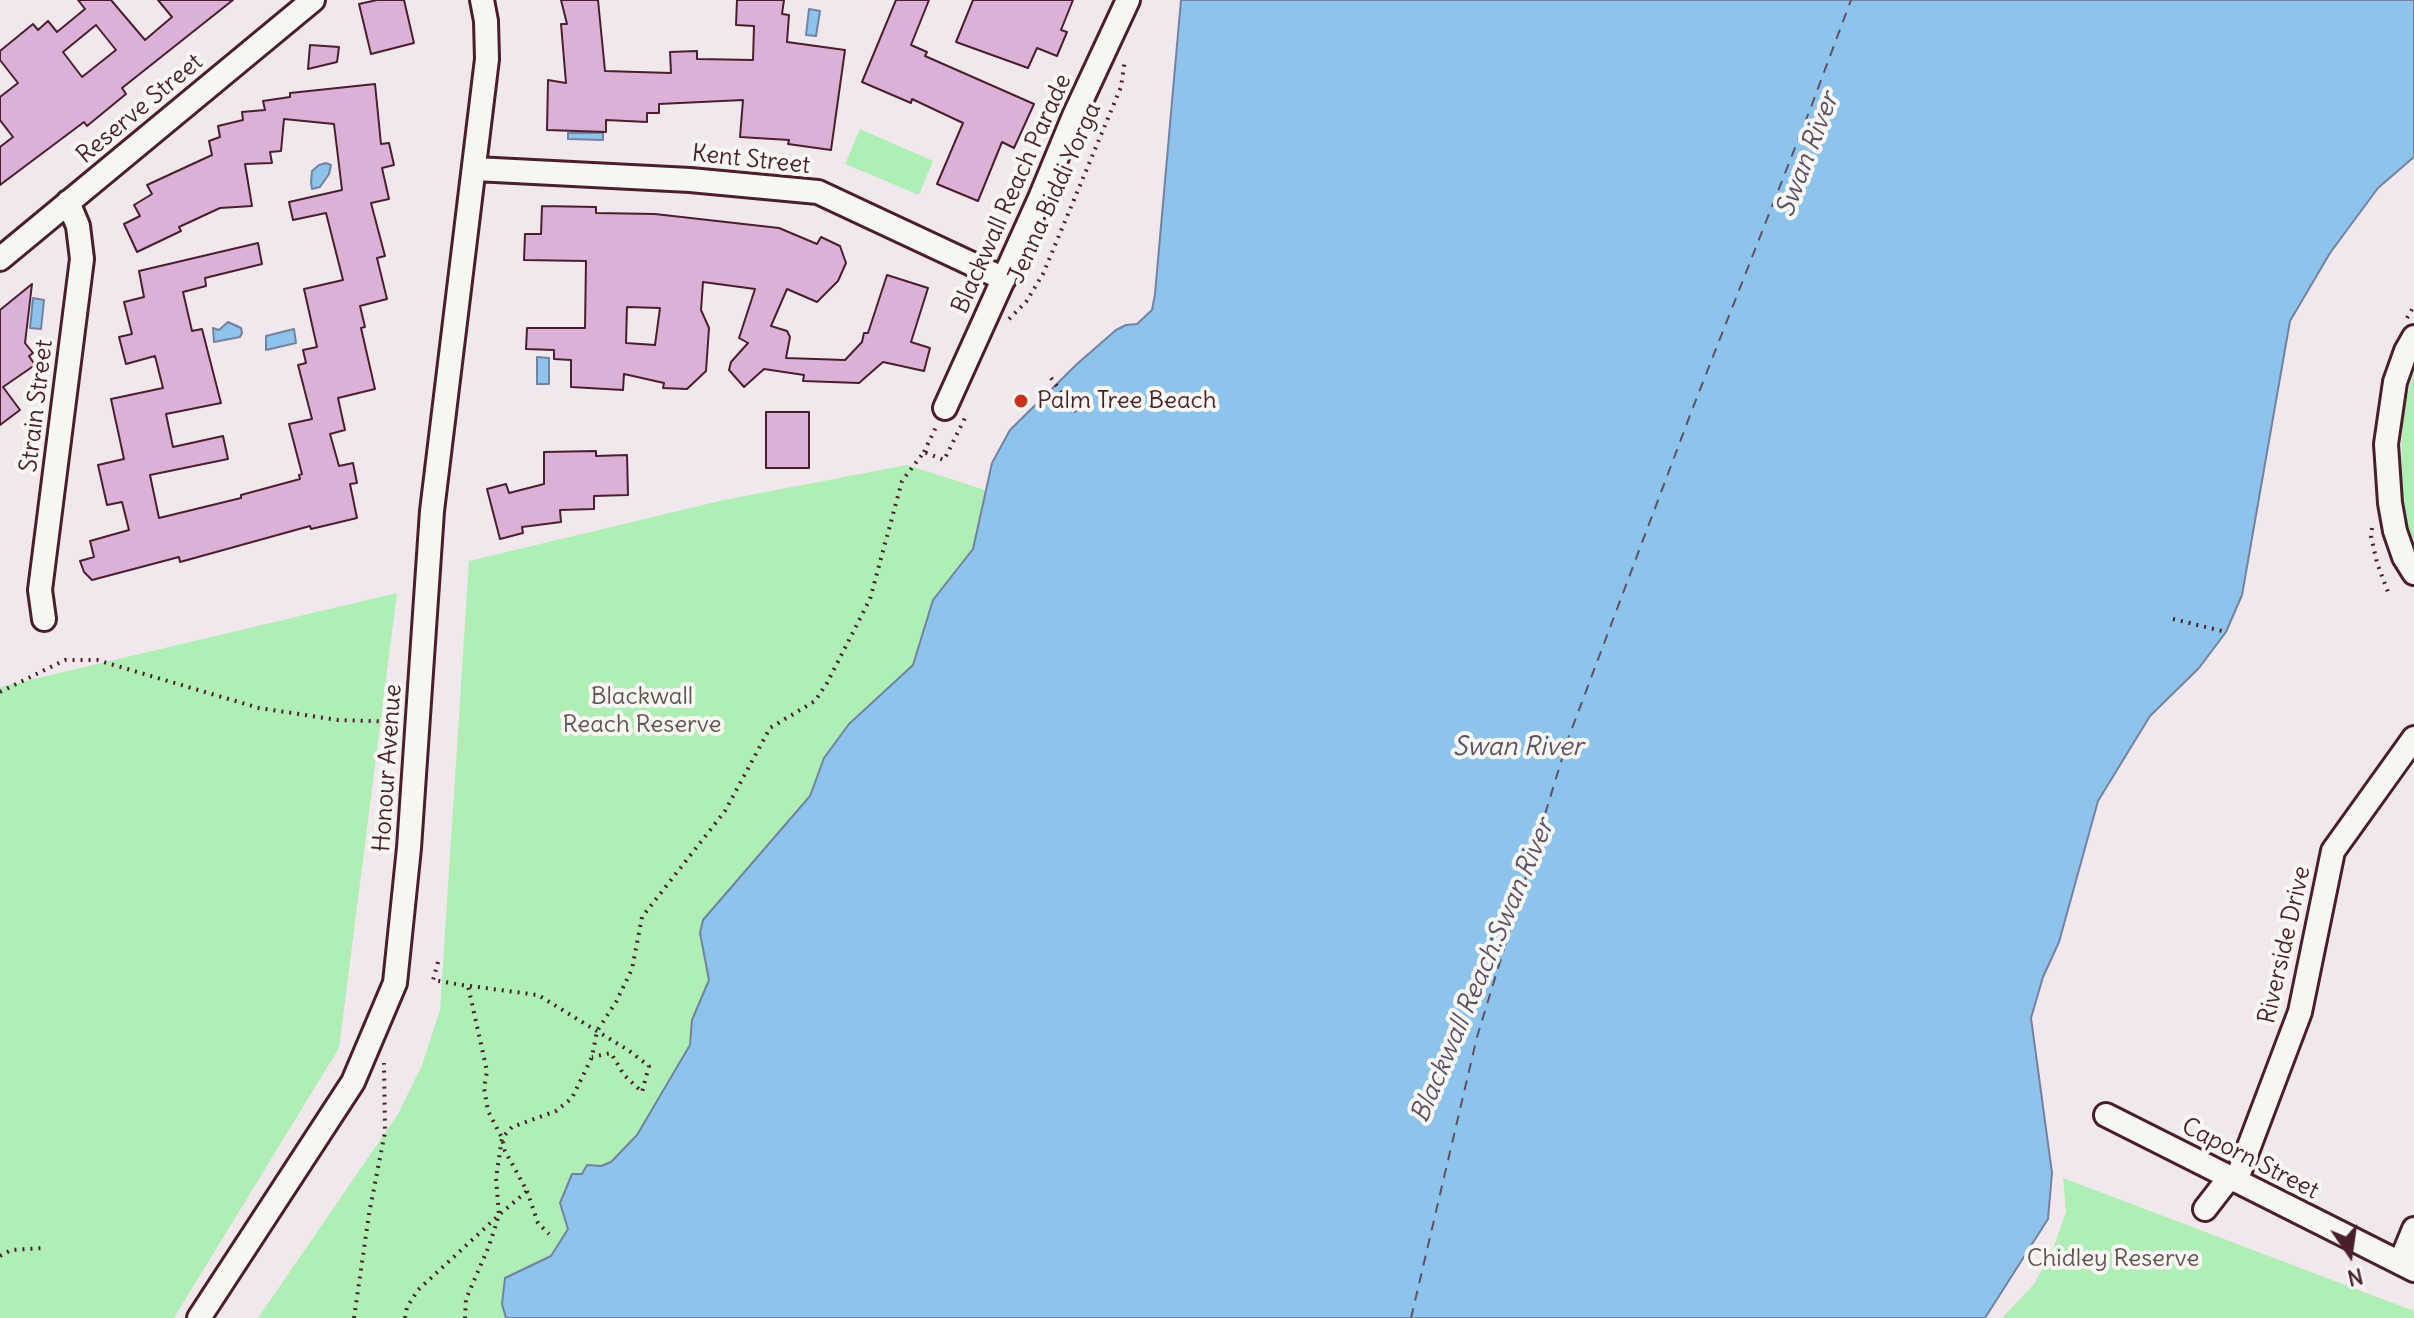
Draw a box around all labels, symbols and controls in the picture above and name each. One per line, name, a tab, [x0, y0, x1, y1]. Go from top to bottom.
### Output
street label: Reserve Street	[71, 48, 209, 170]
street label: Blackwall Reach Parade	[946, 70, 1078, 318]
water label: Swan River	[1770, 89, 1846, 221]
street label: Jenna Biddi Yorga	[1002, 98, 1108, 288]
street label: Kent Street	[690, 139, 812, 181]
street label: Strain Street	[15, 338, 59, 474]
place label: Palm Tree Beach	[1037, 387, 1217, 415]
marker: Palm Tree Beach	[1012, 392, 1030, 410]
street label: Honour Avenue	[368, 683, 408, 853]
park label: Blackwall Reach Reserve	[563, 683, 721, 739]
water label: Swan River	[1453, 732, 1583, 764]
water label: Blackwall Reach:Swan River	[1405, 815, 1561, 1127]
street label: Riverside Drive	[2253, 863, 2317, 1027]
street label: Caporn Street	[2177, 1112, 2323, 1206]
north arrow	[2310, 1214, 2390, 1294]
park label: Chidley Reserve	[2027, 1245, 2199, 1273]
text: N	[2345, 1262, 2366, 1293]

